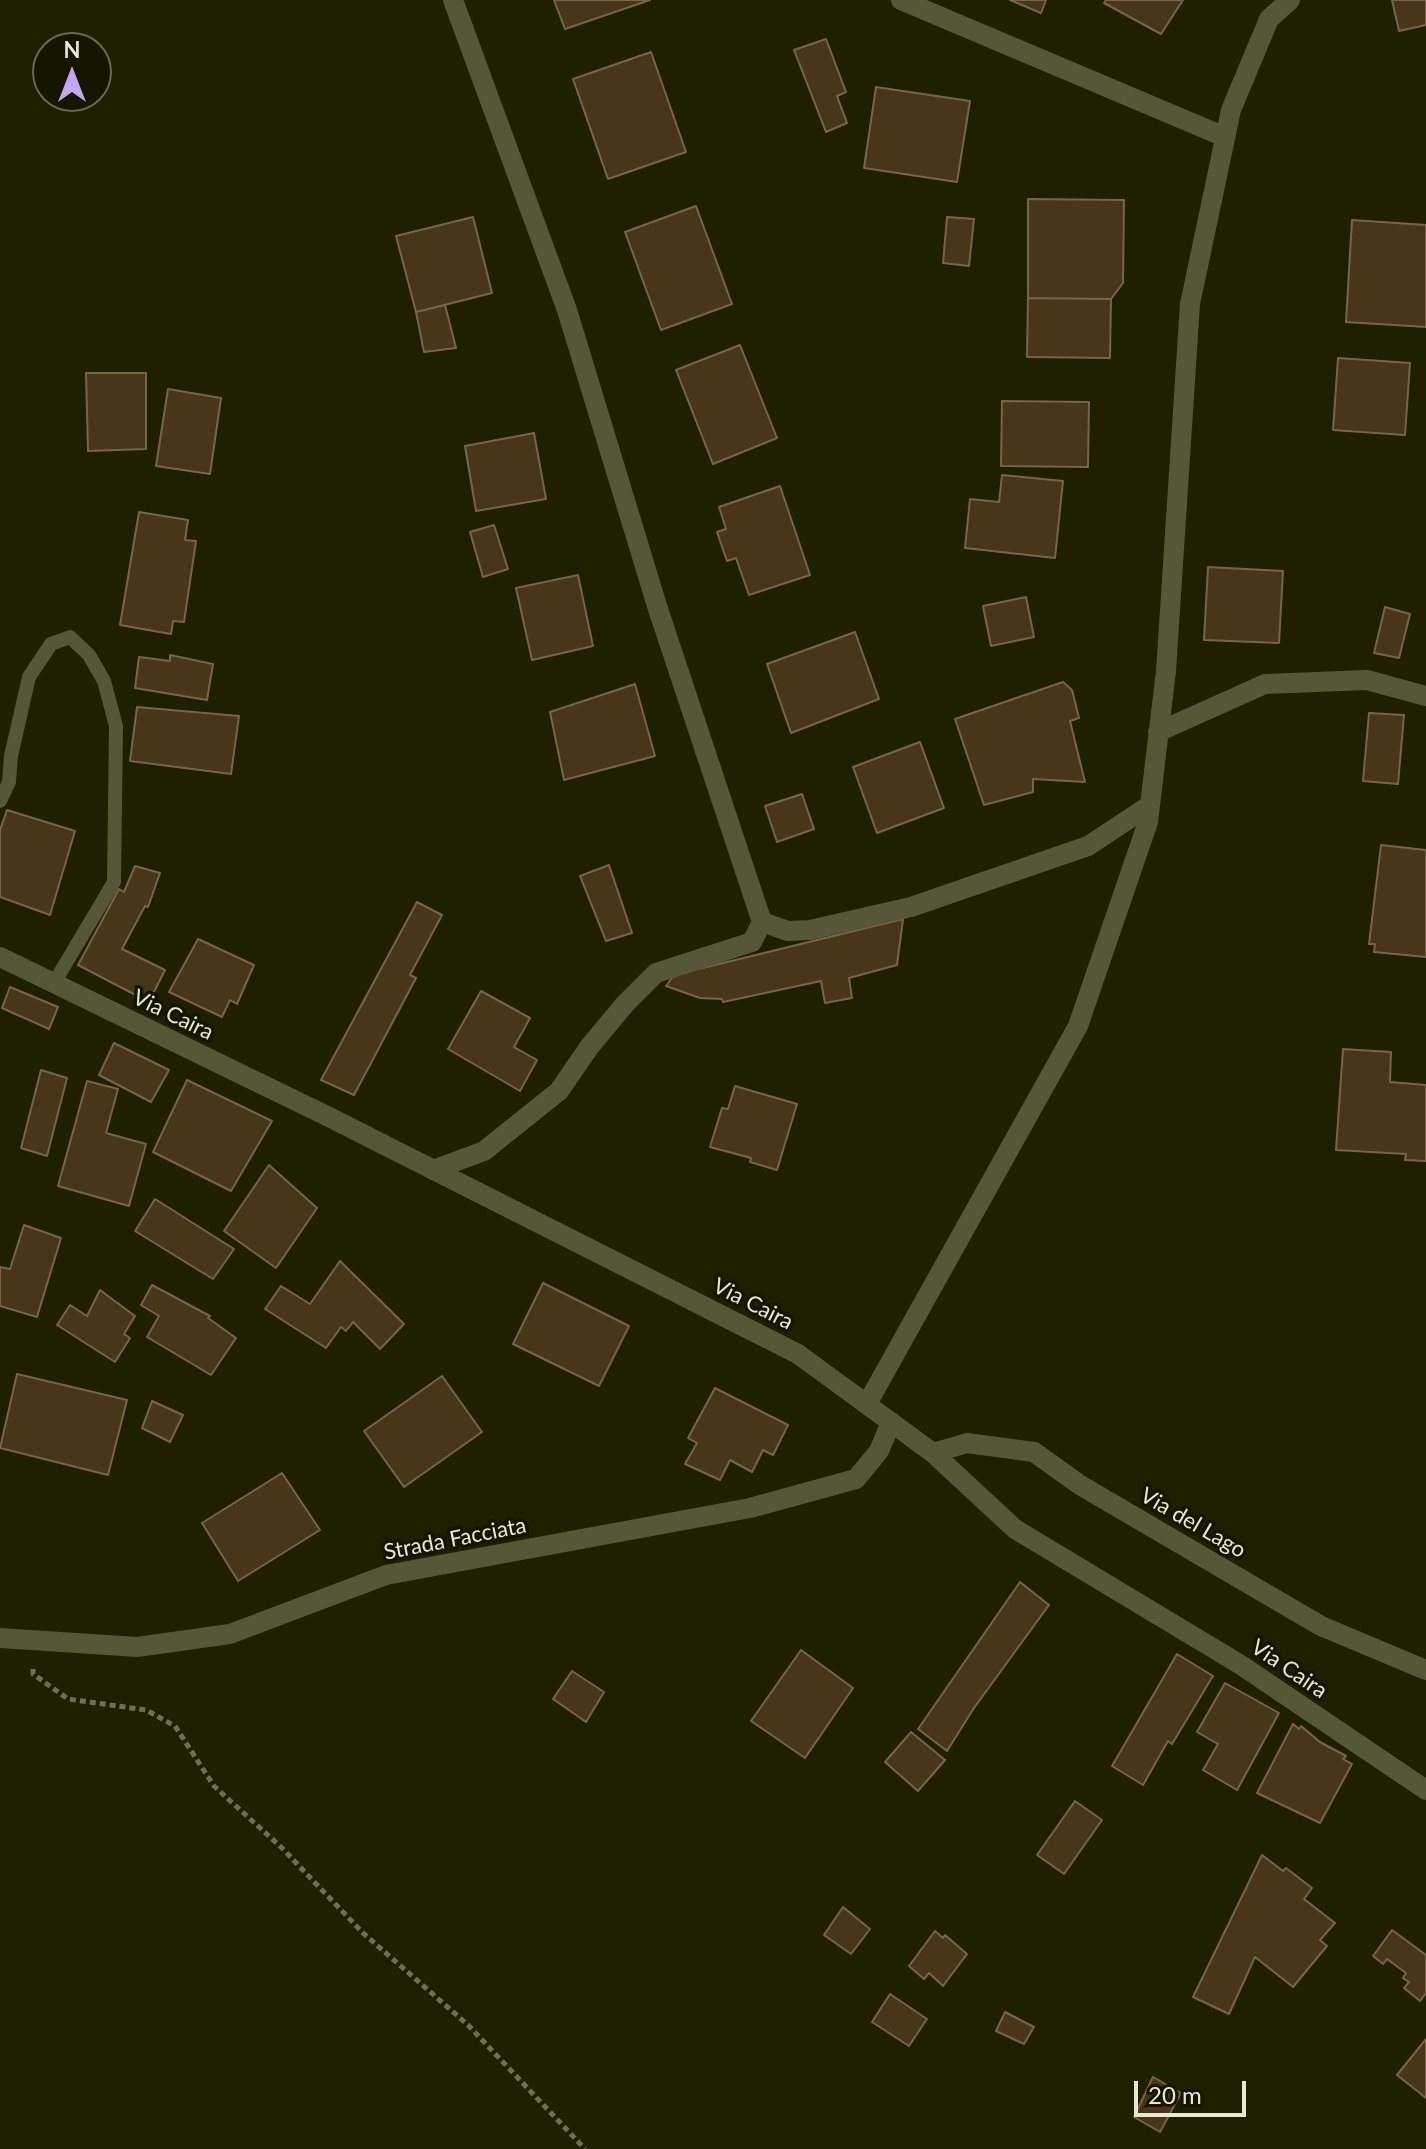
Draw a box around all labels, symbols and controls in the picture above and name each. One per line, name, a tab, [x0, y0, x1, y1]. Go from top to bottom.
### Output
north arrow	[32, 32, 112, 112]
text: N	[64, 36, 80, 63]
street label: Via Caira	[128, 984, 218, 1046]
street label: Via Caira	[709, 1273, 797, 1335]
street label: Via del Lago	[1136, 1482, 1250, 1564]
street label: Strada Facciata	[382, 1512, 528, 1566]
street label: Via Caira	[1246, 1634, 1332, 1704]
scale bar	[1138, 2065, 1250, 2115]
text: 20 m	[1148, 2080, 1202, 2109]

